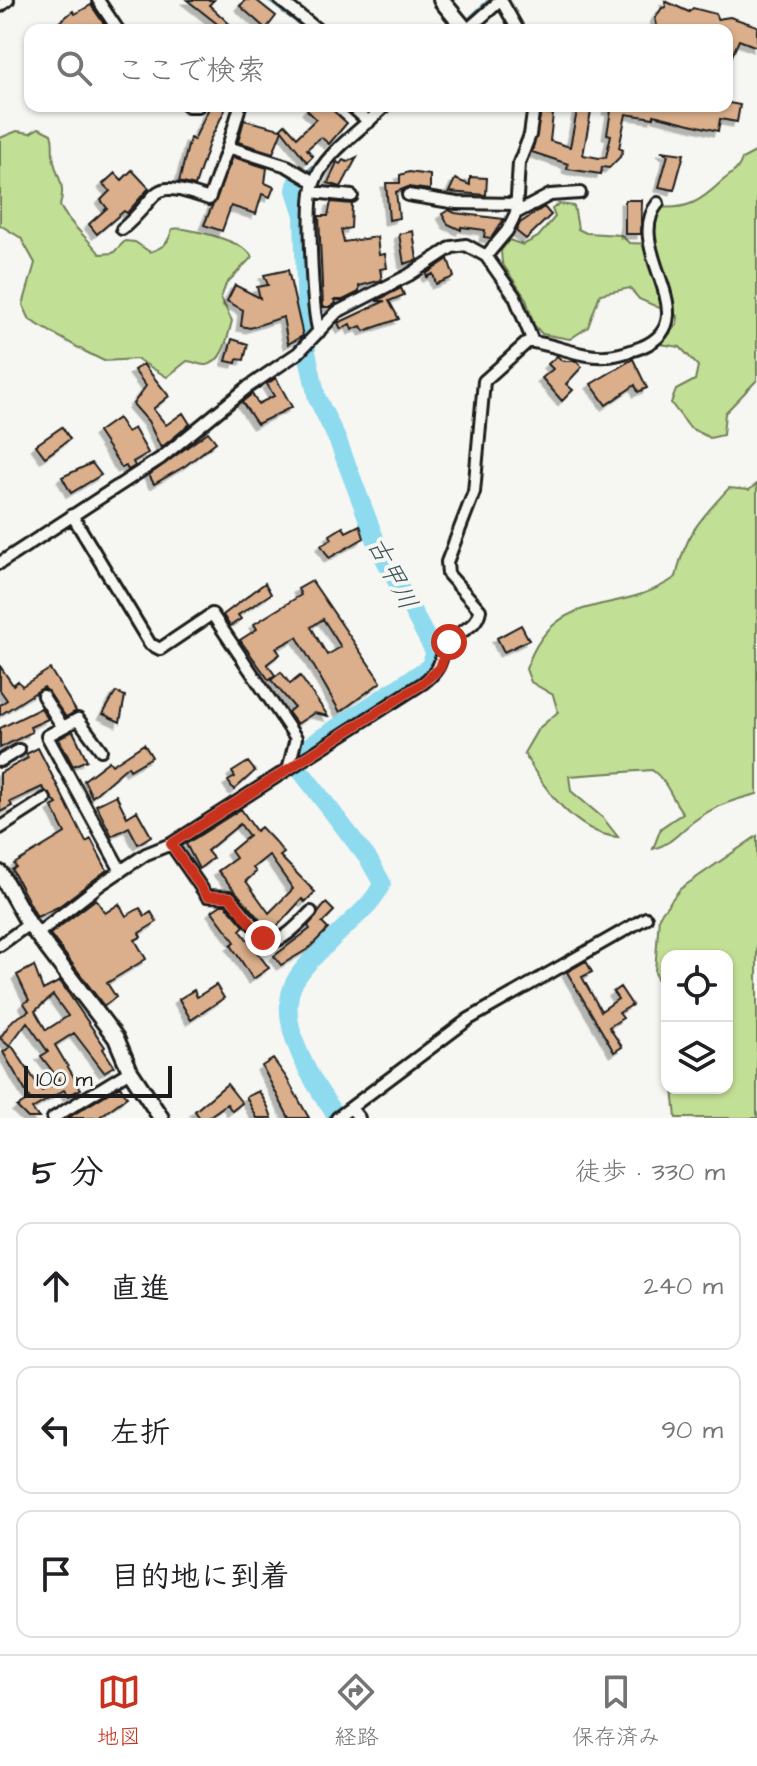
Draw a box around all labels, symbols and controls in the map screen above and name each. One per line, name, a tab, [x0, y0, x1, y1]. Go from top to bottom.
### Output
search box	[24, 24, 733, 112]
icon: search	[52, 46, 96, 90]
text: ここで検索	[116, 50, 266, 92]
water label: 古甲川	[358, 531, 426, 616]
route start	[431, 624, 467, 660]
route end	[245, 920, 281, 956]
map controls	[661, 950, 733, 1094]
button: locate	[661, 950, 733, 1022]
button: layers	[661, 1022, 733, 1094]
scale bar	[24, 1062, 172, 1098]
text: 100 m	[36, 1064, 93, 1095]
text: 5 分	[32, 1149, 104, 1197]
text: 徒歩 · 330 m	[575, 1154, 725, 1190]
icon: ahead	[34, 1264, 78, 1308]
text: 直進	[110, 1268, 170, 1310]
text: 240 m	[643, 1268, 723, 1304]
icon: left	[34, 1408, 78, 1452]
text: 左折	[110, 1412, 170, 1454]
text: 90 m	[661, 1412, 723, 1448]
icon: arrive	[34, 1552, 78, 1596]
text: 目的地に到着	[110, 1556, 290, 1598]
tab: 地図	[97, 1670, 141, 1753]
tab: 経路	[334, 1670, 378, 1753]
tab: 保存済み	[572, 1670, 660, 1753]

